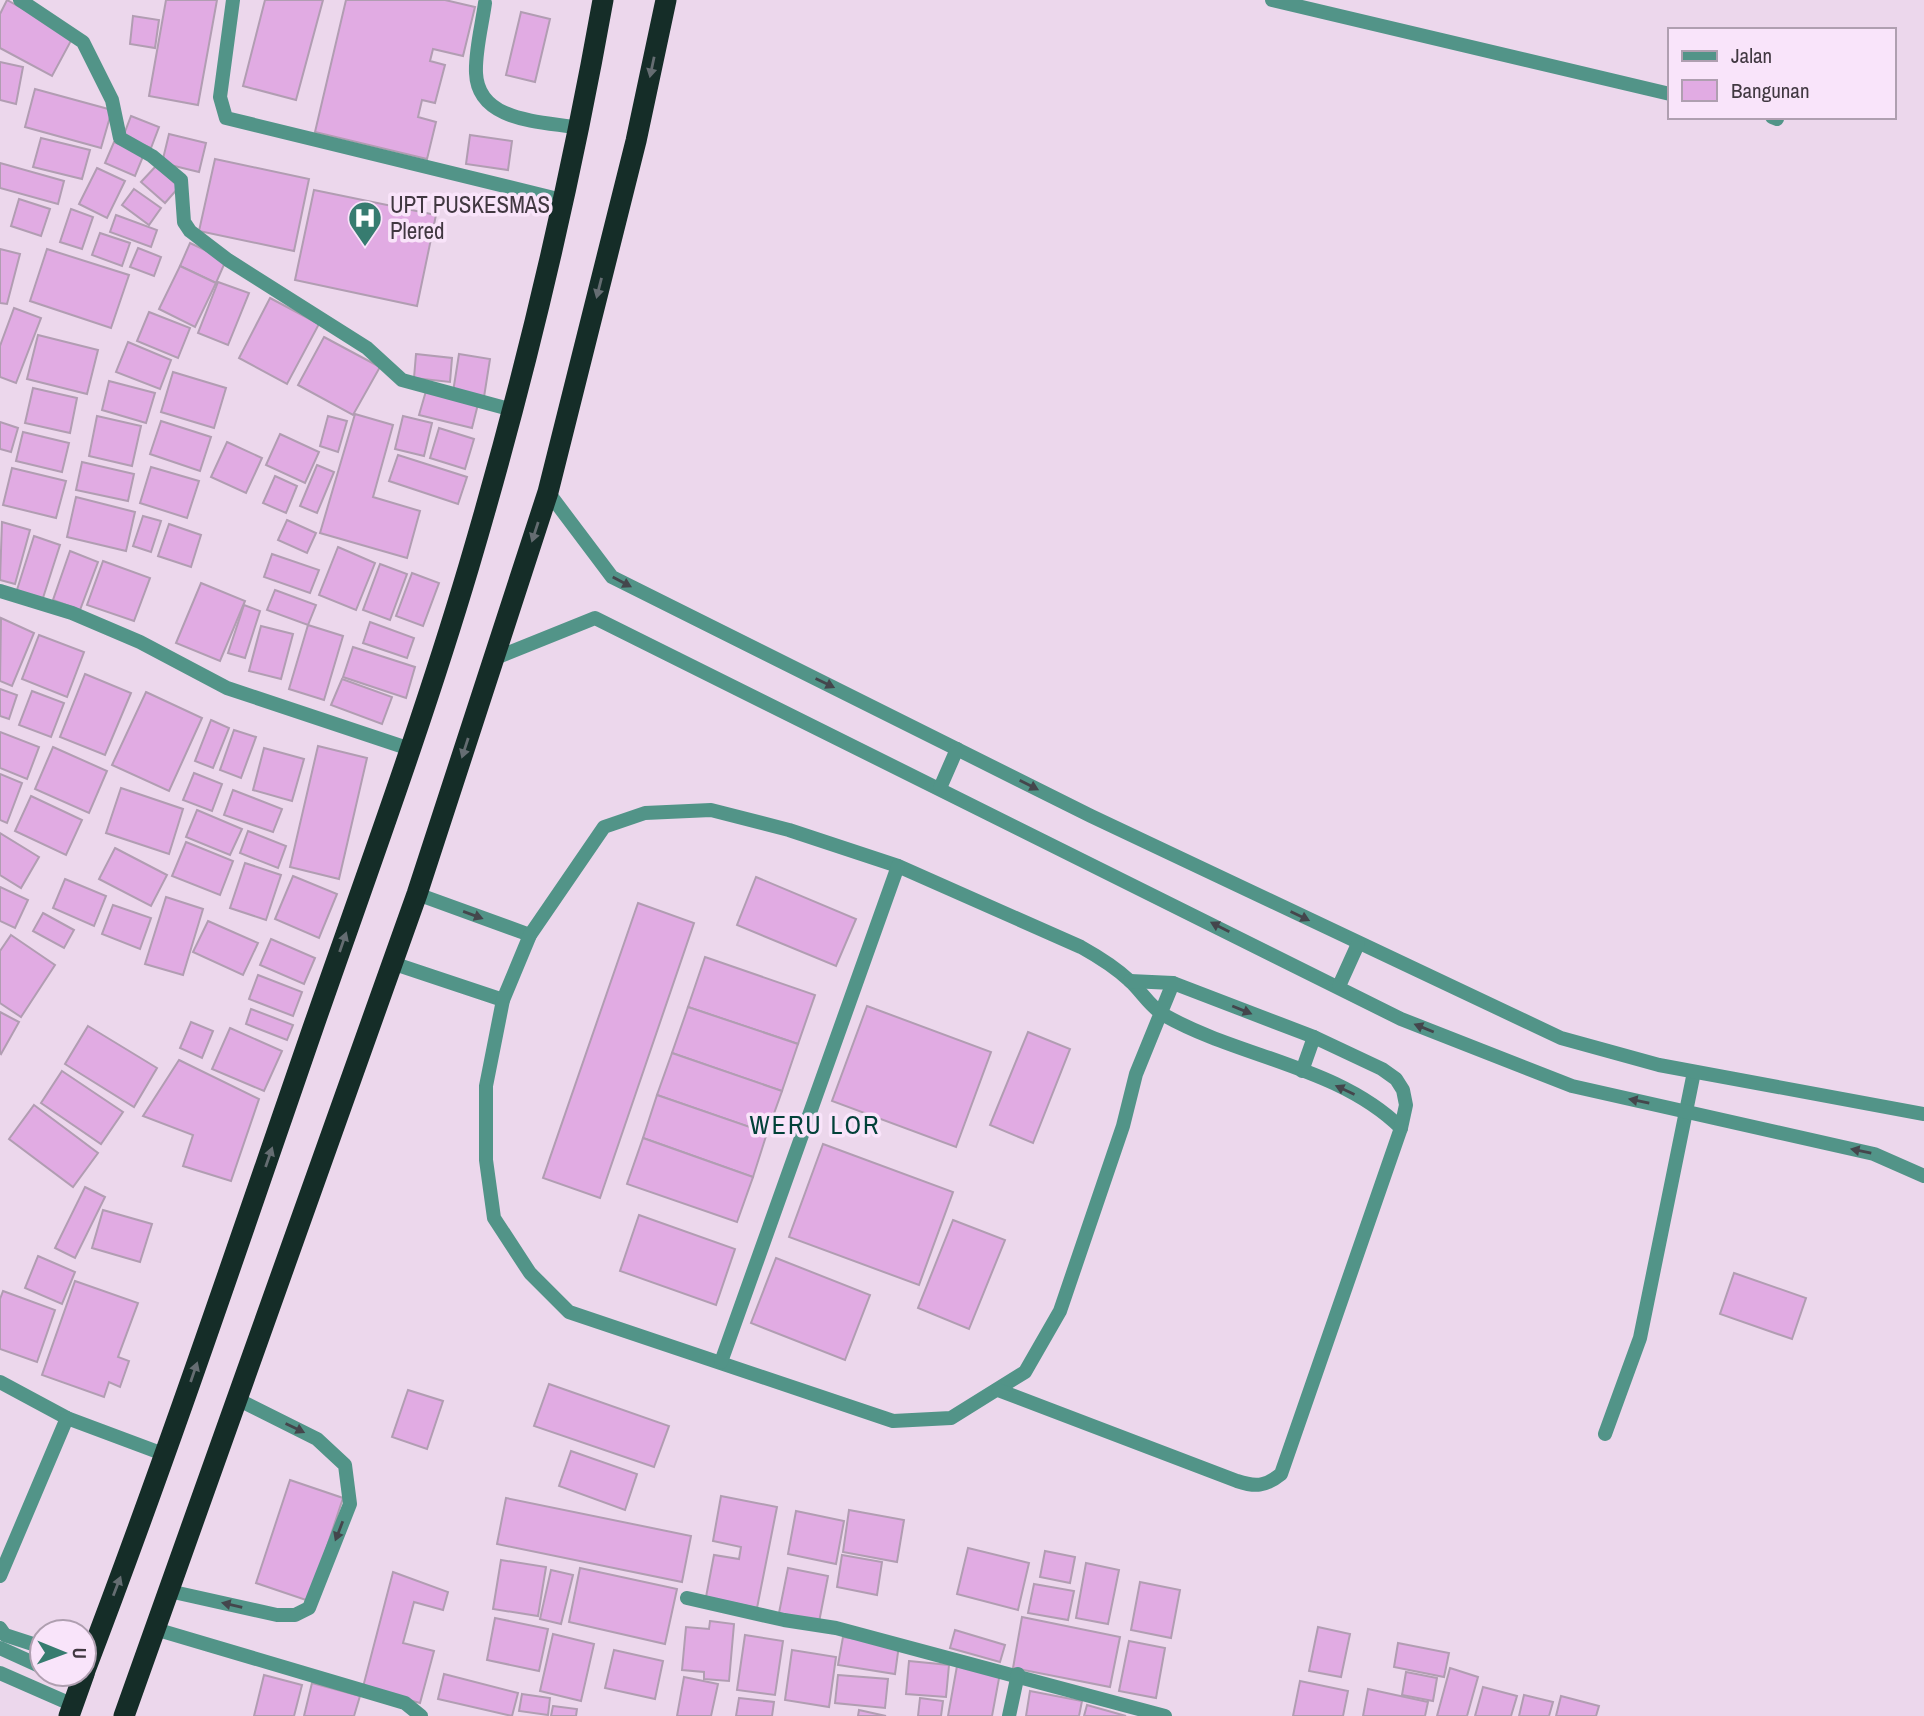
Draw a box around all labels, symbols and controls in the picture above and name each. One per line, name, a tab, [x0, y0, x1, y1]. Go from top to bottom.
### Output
legend	[1668, 28, 1896, 119]
text: Jalan	[1731, 41, 1772, 70]
one-way arrow	[647, 56, 658, 78]
text: Bangunan	[1731, 76, 1810, 105]
place label: UPT PUSKESMAS Plered	[390, 189, 550, 246]
hospital icon: UPT PUSKESMAS Plered	[346, 199, 384, 248]
one-way arrow	[593, 277, 604, 299]
one-way arrow	[529, 521, 540, 542]
one-way arrow	[612, 576, 631, 588]
one-way arrow	[815, 678, 835, 689]
one-way arrow	[459, 738, 469, 759]
one-way arrow	[1019, 779, 1039, 791]
one-way arrow	[463, 910, 484, 921]
one-way arrow	[1290, 911, 1310, 922]
one-way arrow	[1210, 922, 1230, 933]
one-way arrow	[338, 931, 349, 952]
one-way arrow	[1232, 1005, 1253, 1016]
one-way arrow	[1413, 1022, 1434, 1033]
one-way arrow	[1335, 1084, 1355, 1096]
one-way arrow	[1628, 1096, 1650, 1107]
district label: WERU LOR	[750, 1107, 880, 1142]
one-way arrow	[1850, 1145, 1872, 1156]
one-way arrow	[264, 1147, 275, 1168]
one-way arrow	[189, 1362, 200, 1383]
one-way arrow	[285, 1422, 305, 1433]
one-way arrow	[334, 1520, 345, 1541]
one-way arrow	[111, 1575, 122, 1596]
one-way arrow	[221, 1599, 243, 1610]
north arrow	[28, 1618, 98, 1688]
text: U	[67, 1647, 93, 1659]

